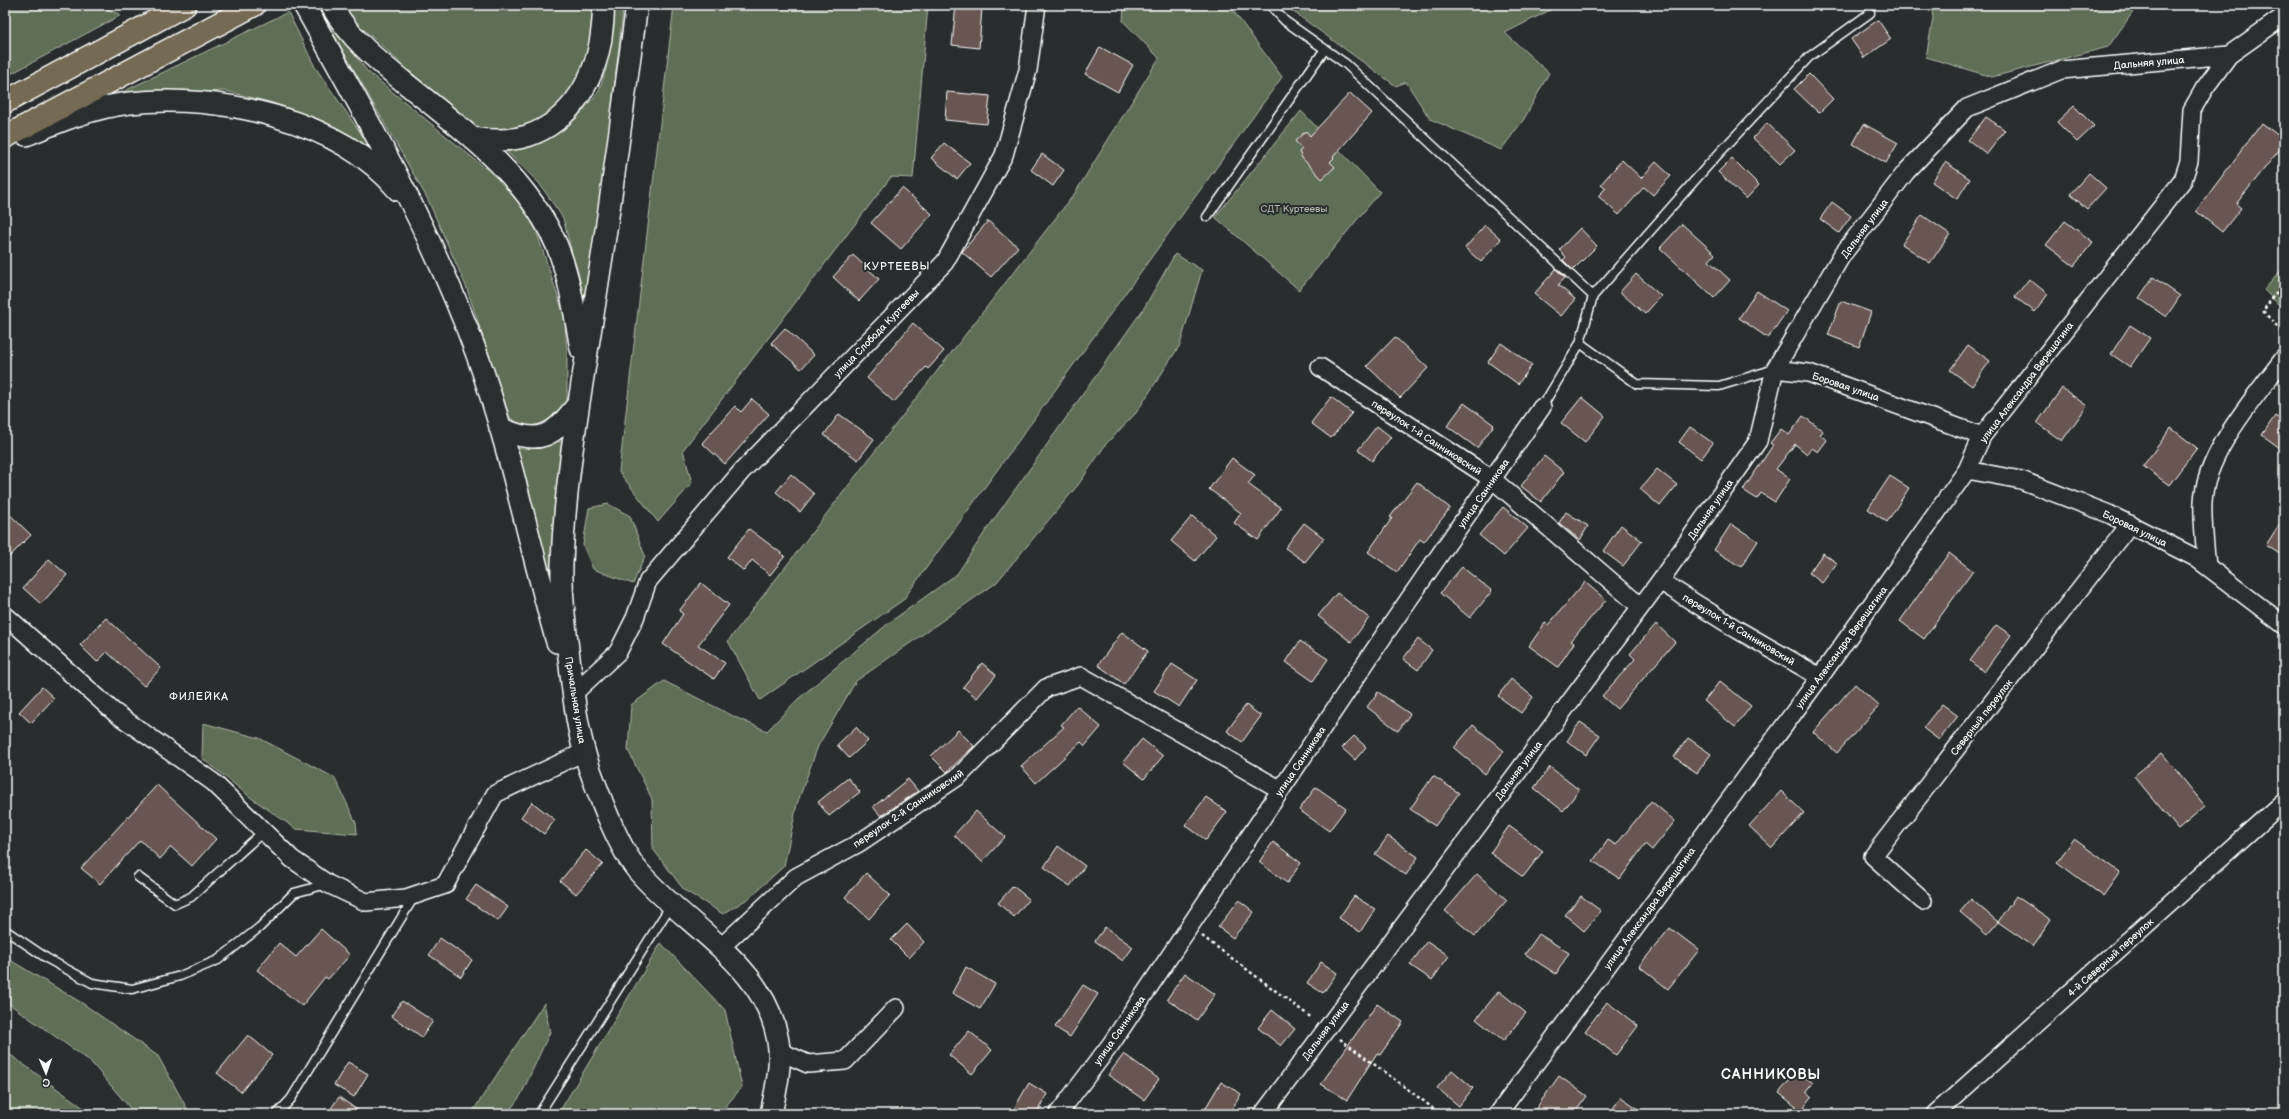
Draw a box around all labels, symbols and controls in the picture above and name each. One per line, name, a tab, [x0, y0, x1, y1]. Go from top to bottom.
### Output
street label: Дальняя улица	[2113, 54, 2185, 72]
street label: Дальняя улица	[1839, 197, 1891, 260]
park label: СДТ Куртеевы	[1260, 203, 1328, 215]
district label: КУРТЕЕВЫ	[864, 260, 930, 273]
street label: улица Слобода Куртеевы	[831, 287, 922, 380]
street label: улица Александра Верещагина	[1977, 320, 2076, 445]
street label: Боровая улица	[1811, 370, 1881, 404]
street label: переулок 1-й Санниковский	[1369, 398, 1484, 478]
street label: улица Санникова	[1456, 457, 1512, 530]
street label: Дальняя улица	[1686, 477, 1736, 542]
street label: Боровая улица	[2100, 508, 2169, 550]
street label: улица Александра Верещагина	[1793, 584, 1890, 711]
street label: переулок 1-й Санниковский	[1680, 592, 1797, 668]
street label: Причальная улица	[562, 656, 588, 745]
street label: Северный переулок	[1948, 677, 2016, 758]
district label: ФИЛЕЙКА	[169, 690, 229, 703]
street label: улица Санникова	[1273, 724, 1329, 799]
street label: Дальняя улица	[1493, 739, 1545, 802]
street label: переулок 2-й Санниковский	[851, 767, 966, 850]
street label: улица Александра Верещагина	[1601, 845, 1698, 972]
street label: 4-й Северный переулок	[2065, 915, 2157, 1000]
street label: улица Санникова	[1092, 994, 1148, 1067]
street label: Дальняя улица	[1300, 999, 1352, 1062]
north arrow	[26, 1053, 66, 1093]
district label: САННИКОВЫ	[1721, 1066, 1821, 1083]
text: С	[42, 1076, 50, 1089]

